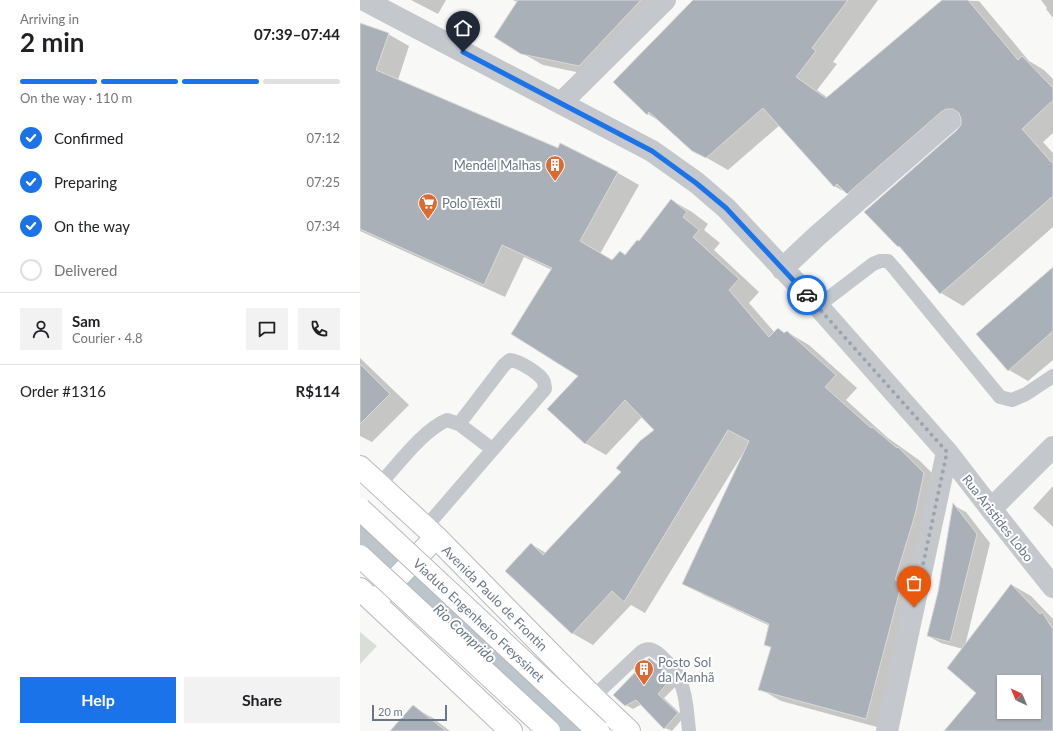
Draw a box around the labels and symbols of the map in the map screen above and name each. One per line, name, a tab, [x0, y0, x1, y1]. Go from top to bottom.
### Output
pin	[446, 11, 480, 52]
building icon: Mendel Malhas	[544, 154, 566, 182]
place label: Mendel Malhas	[454, 157, 541, 173]
supermarket icon: Polo Têxtil	[417, 192, 439, 220]
place label: Polo Têxtil	[442, 195, 501, 211]
courier	[787, 275, 827, 315]
street label: Rua Aristides Lobo	[959, 471, 1037, 565]
street label: Avenida Paulo de Frontin	[439, 542, 551, 654]
street label: Viaduto Engenheiro Freyssinet	[410, 555, 548, 685]
pin	[897, 566, 931, 607]
water label: Rio Comprido	[430, 600, 500, 666]
place label: Posto Sol da Manhã	[658, 654, 714, 685]
building icon: Posto Sol da Manhã	[633, 658, 655, 686]
north arrow	[997, 675, 1041, 719]
scale bar	[372, 703, 447, 722]

